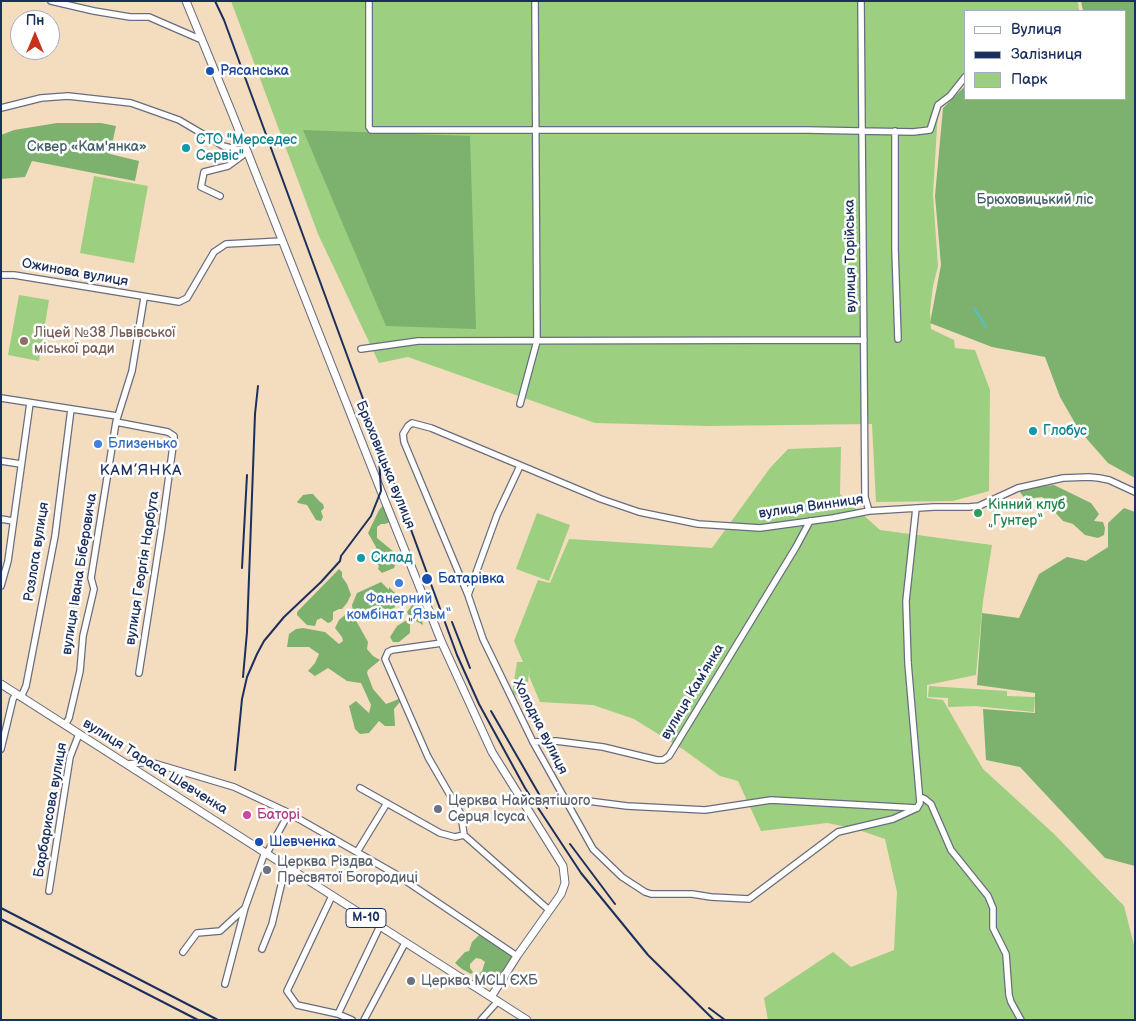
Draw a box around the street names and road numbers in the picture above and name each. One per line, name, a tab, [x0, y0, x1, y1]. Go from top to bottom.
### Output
street label: вулиця Торійська	[842, 199, 860, 313]
street label: Ожинова вулиця	[20, 255, 130, 291]
street label: Брюховицька вулиця	[352, 399, 418, 531]
street label: вулиця Георгія Нарбута	[123, 490, 163, 646]
street label: вулиця Винниця	[757, 491, 865, 523]
street label: вулиця Івана Біберовича	[59, 492, 101, 656]
street label: Розлога вулиця	[21, 501, 53, 603]
street label: вулиця Камʼянка	[658, 641, 728, 743]
street label: Холодна вулиця	[509, 677, 571, 777]
street label: вулиця Тараса Шевченка	[79, 715, 231, 819]
street label: Барбарисова вулиця	[31, 741, 71, 879]
road number: М-10	[346, 908, 386, 928]

